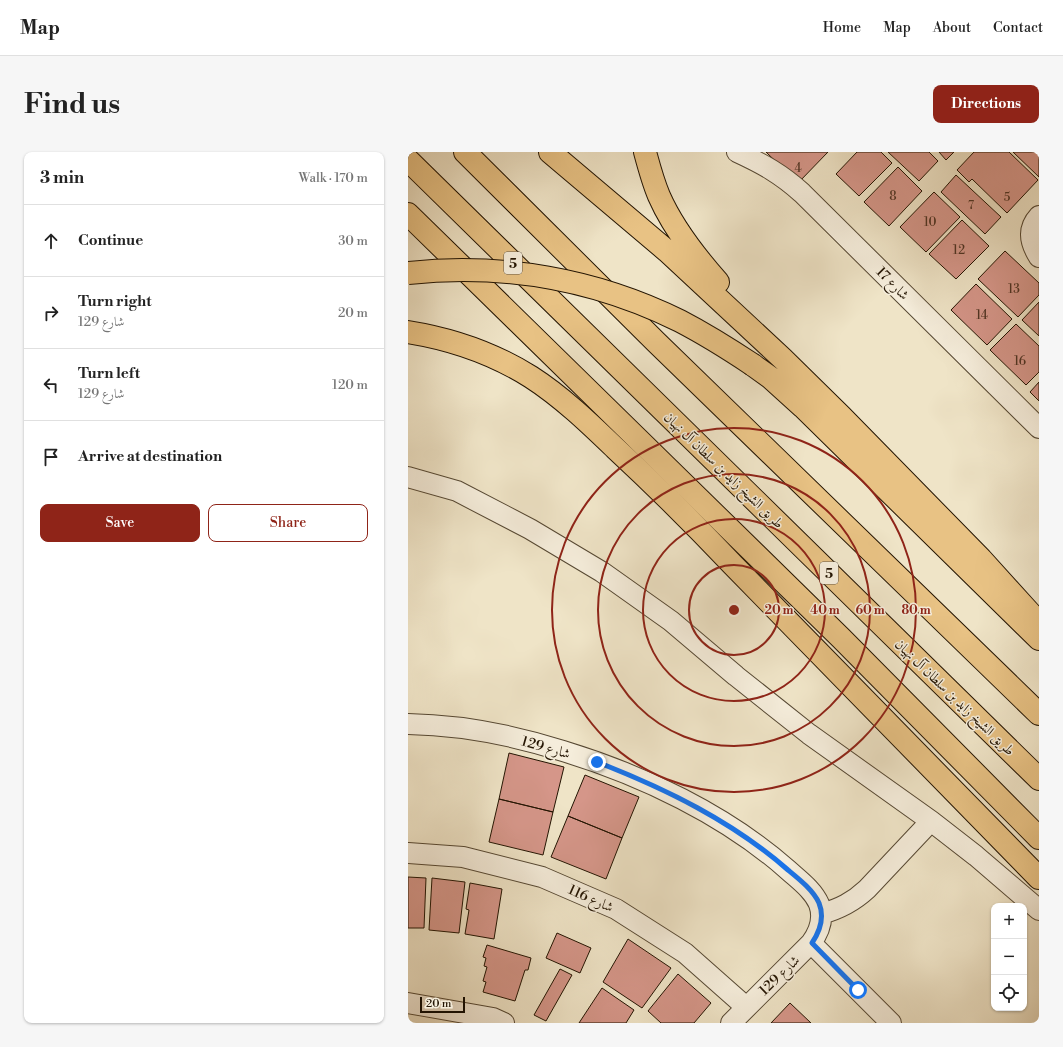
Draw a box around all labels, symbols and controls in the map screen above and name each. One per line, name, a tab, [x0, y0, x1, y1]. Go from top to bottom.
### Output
text: Map	[20, 16, 60, 40]
text: Home	[823, 19, 861, 37]
text: Map	[883, 19, 911, 37]
text: About	[933, 19, 971, 37]
text: Contact	[993, 19, 1043, 37]
button: Directions	[933, 85, 1039, 123]
text: Find us	[24, 87, 120, 122]
house number: 4	[794, 161, 802, 176]
text: 3 min	[40, 167, 84, 189]
text: Walk · 170 m	[298, 170, 368, 186]
house number: 8	[889, 189, 897, 204]
house number: 5	[1004, 190, 1011, 205]
house number: 7	[968, 198, 974, 213]
house number: 10	[924, 215, 936, 230]
icon: ahead	[40, 230, 62, 252]
text: Continue	[78, 231, 143, 250]
text: 30 m	[338, 233, 368, 249]
house number: 12	[953, 243, 965, 258]
road number: 5	[504, 252, 522, 274]
street label: شارع 17	[871, 263, 913, 306]
house number: 13	[1008, 282, 1020, 297]
text: Turn right	[78, 292, 152, 311]
icon: right	[40, 302, 62, 324]
text: 20 m	[338, 305, 368, 321]
house number: 14	[976, 308, 988, 323]
text: شارع 129	[78, 314, 124, 330]
house number: 16	[1014, 354, 1026, 369]
text: Turn left	[78, 364, 140, 383]
icon: left	[40, 374, 62, 396]
text: 120 m	[332, 377, 368, 393]
text: شارع 129	[78, 386, 124, 402]
street label: طريق الشيخ زايد بن سلطان آل نهيان	[657, 409, 787, 535]
icon: arrive	[40, 446, 62, 468]
text: Arrive at destination	[78, 447, 222, 466]
button: Save	[40, 504, 200, 542]
button: Share	[208, 504, 368, 542]
road number: 5	[820, 562, 838, 584]
centre of rings	[727, 603, 741, 617]
text: 20 m	[764, 603, 794, 618]
text: 40 m	[810, 603, 840, 618]
text: 60 m	[855, 603, 885, 618]
text: 80 m	[901, 603, 931, 618]
street label: طريق الشيخ زايد بن سلطان آل نهيان	[888, 636, 1018, 762]
street label: شارع 129	[519, 732, 572, 765]
route end	[588, 753, 606, 771]
street label: شارع 116	[564, 881, 616, 919]
map controls	[991, 903, 1027, 1011]
button: +	[991, 903, 1027, 939]
button: −	[991, 939, 1027, 975]
street label: شارع 129	[755, 952, 805, 1001]
button: locate	[991, 975, 1027, 1011]
route start	[849, 981, 867, 999]
scale bar	[420, 995, 465, 1014]
text: 20 m	[426, 997, 451, 1011]

